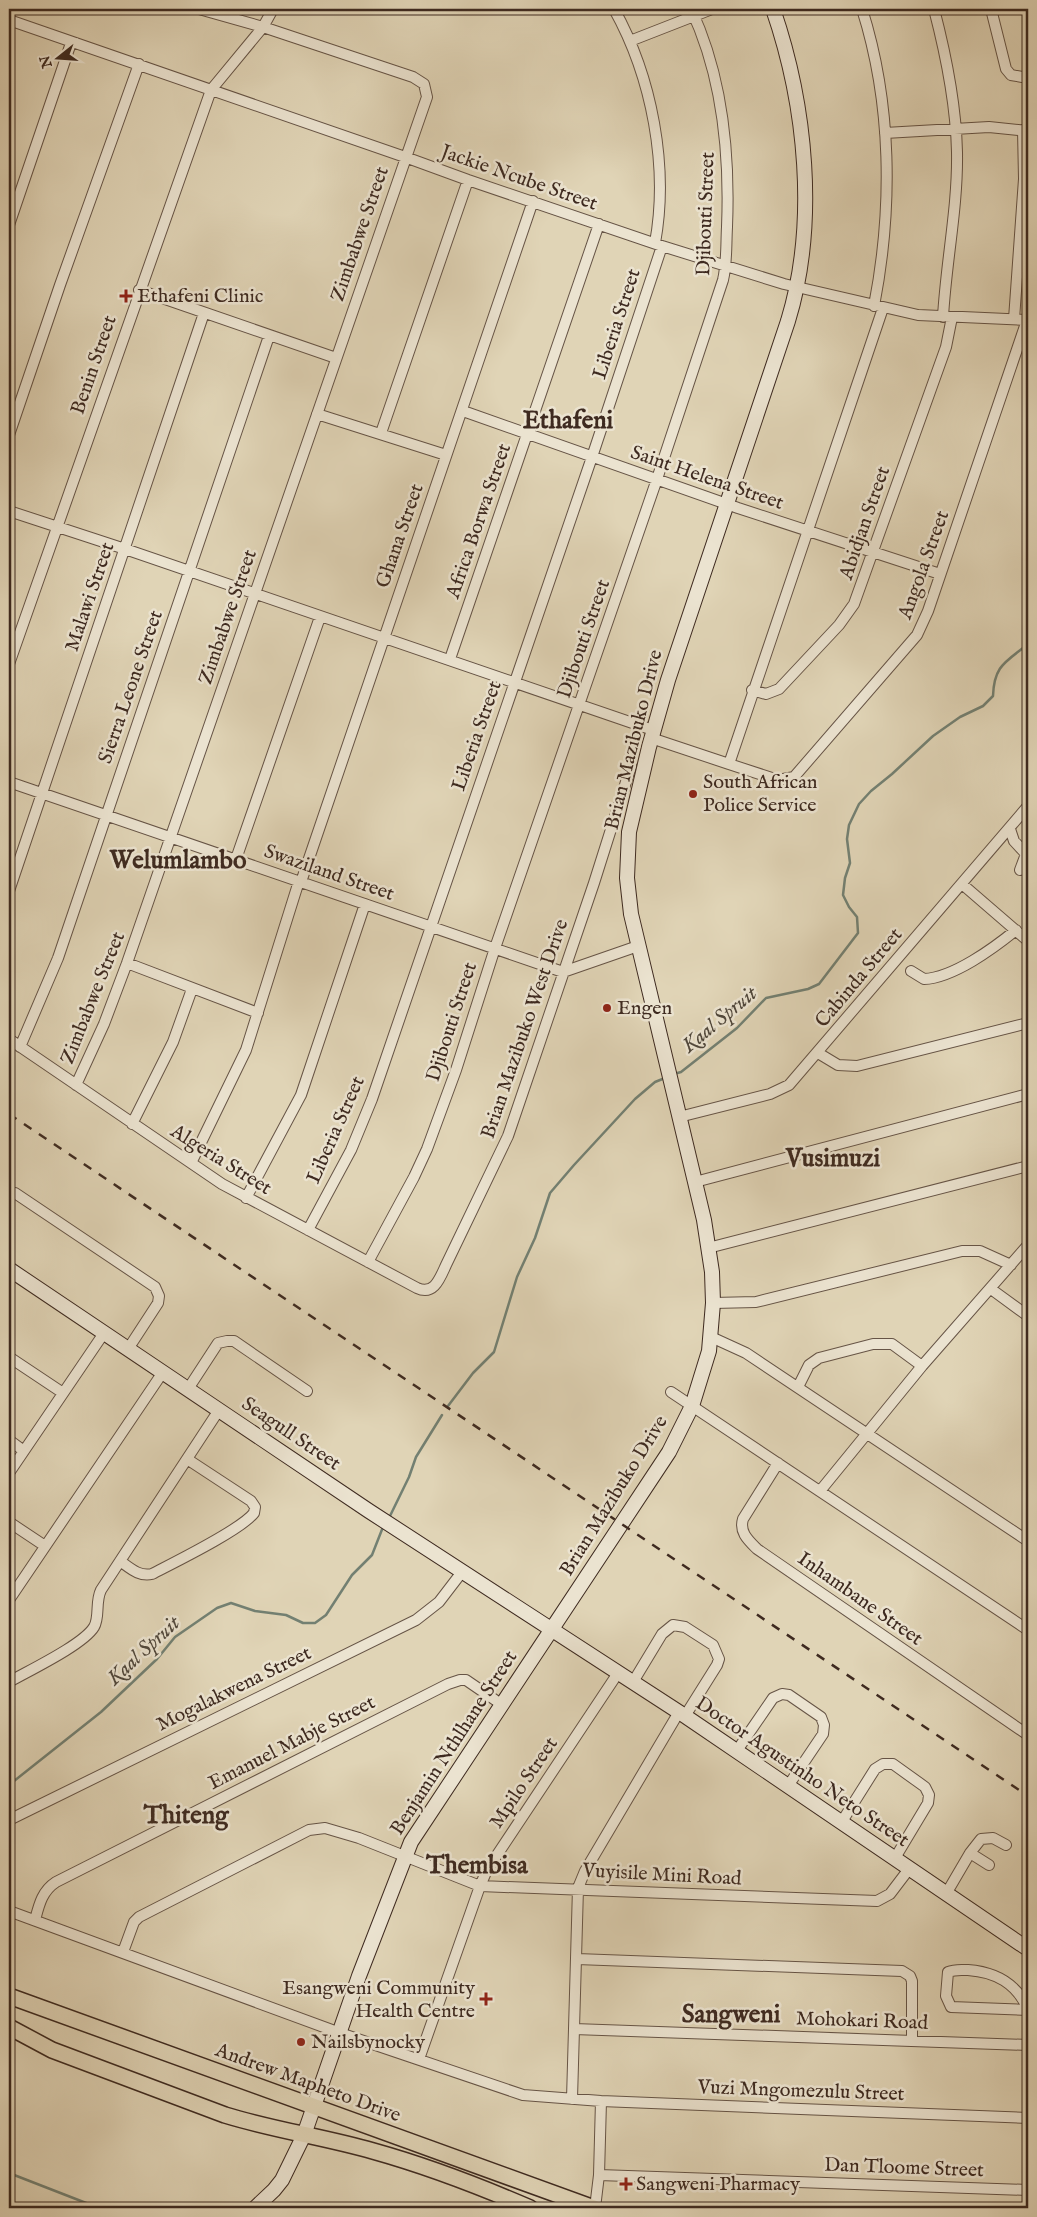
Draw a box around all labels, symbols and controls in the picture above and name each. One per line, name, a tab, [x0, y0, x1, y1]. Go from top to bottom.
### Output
north arrow	[32, 32, 82, 82]
text: N	[36, 53, 57, 71]
street label: Jackie Ncube Street	[435, 139, 601, 217]
street label: Djibouti Street	[691, 151, 721, 276]
street label: Zimbabwe Street	[325, 163, 395, 305]
street label: Liberia Street	[587, 265, 647, 382]
place label: Ethafeni Clinic	[137, 284, 263, 309]
marker: Ethafeni Clinic	[119, 289, 133, 303]
street label: Benin Street	[65, 312, 123, 418]
district label: Ethafeni	[523, 405, 614, 437]
street label: Africa Borwa Street	[440, 440, 517, 603]
street label: Saint Helena Street	[627, 440, 787, 516]
street label: Abidjan Street	[834, 463, 896, 584]
street label: Ghana Street	[371, 480, 430, 591]
street label: Angola Street	[892, 507, 955, 624]
street label: Malawi Street	[60, 539, 120, 655]
street label: Zimbabwe Street	[193, 546, 263, 688]
street label: Djibouti Street	[552, 576, 616, 702]
street label: Sierra Leone Street	[93, 607, 169, 767]
street label: Brian Mazibuko Drive	[600, 647, 668, 833]
street label: Liberia Street	[446, 678, 508, 794]
place label: South African Police Service	[703, 770, 818, 818]
marker: South African Police Service	[687, 788, 699, 800]
street label: Swaziland Street	[261, 839, 397, 907]
district label: Welumlambo	[109, 845, 247, 877]
street label: Brian Mazibuko West Drive	[476, 916, 574, 1142]
street label: Cabinda Street	[810, 923, 908, 1033]
street label: Zimbabwe Street	[55, 928, 131, 1068]
street label: Djibouti Street	[421, 959, 483, 1085]
water label: Kaal Spruit	[676, 980, 764, 1060]
place label: Engen	[617, 996, 673, 1021]
marker: Engen	[601, 1002, 613, 1014]
street label: Liberia Street	[301, 1072, 371, 1188]
street label: Algeria Street	[165, 1119, 276, 1201]
district label: Vusimuzi	[785, 1143, 881, 1175]
street label: Seagull Street	[237, 1392, 345, 1476]
street label: Brian Mazibuko Drive	[554, 1411, 674, 1581]
street label: Inhambane Street	[793, 1547, 928, 1652]
water label: Kaal Spruit	[101, 1609, 187, 1692]
street label: Mogalakwena Street	[153, 1641, 316, 1737]
street label: Benjamin Nthlhane Street	[385, 1646, 523, 1840]
street label: Emanuel Mabje Street	[204, 1690, 380, 1796]
street label: Doctor Agustinho Neto Street	[690, 1691, 914, 1853]
street label: Mpilo Street	[484, 1732, 564, 1834]
district label: Thiteng	[142, 1800, 230, 1832]
district label: Thembisa	[425, 1850, 529, 1882]
street label: Vuyisile Mini Road	[581, 1858, 742, 1892]
place label: Esangweni Community Health Centre	[282, 1976, 475, 2024]
marker: Esangweni Community Health Centre	[479, 1992, 493, 2006]
district label: Sangweni	[682, 1999, 781, 2031]
street label: Mohokari Road	[796, 2006, 929, 2036]
place label: Nailsbynocky	[311, 2030, 425, 2055]
marker: Nailsbynocky	[295, 2036, 307, 2048]
street label: Andrew Mapheto Drive	[211, 2038, 404, 2128]
street label: Vuzi Mngomezulu Street	[696, 2075, 905, 2107]
street label: Dan Tloome Street	[824, 2153, 984, 2183]
place label: Sangweni Pharmacy	[636, 2172, 800, 2197]
marker: Sangweni Pharmacy	[620, 2178, 632, 2190]

